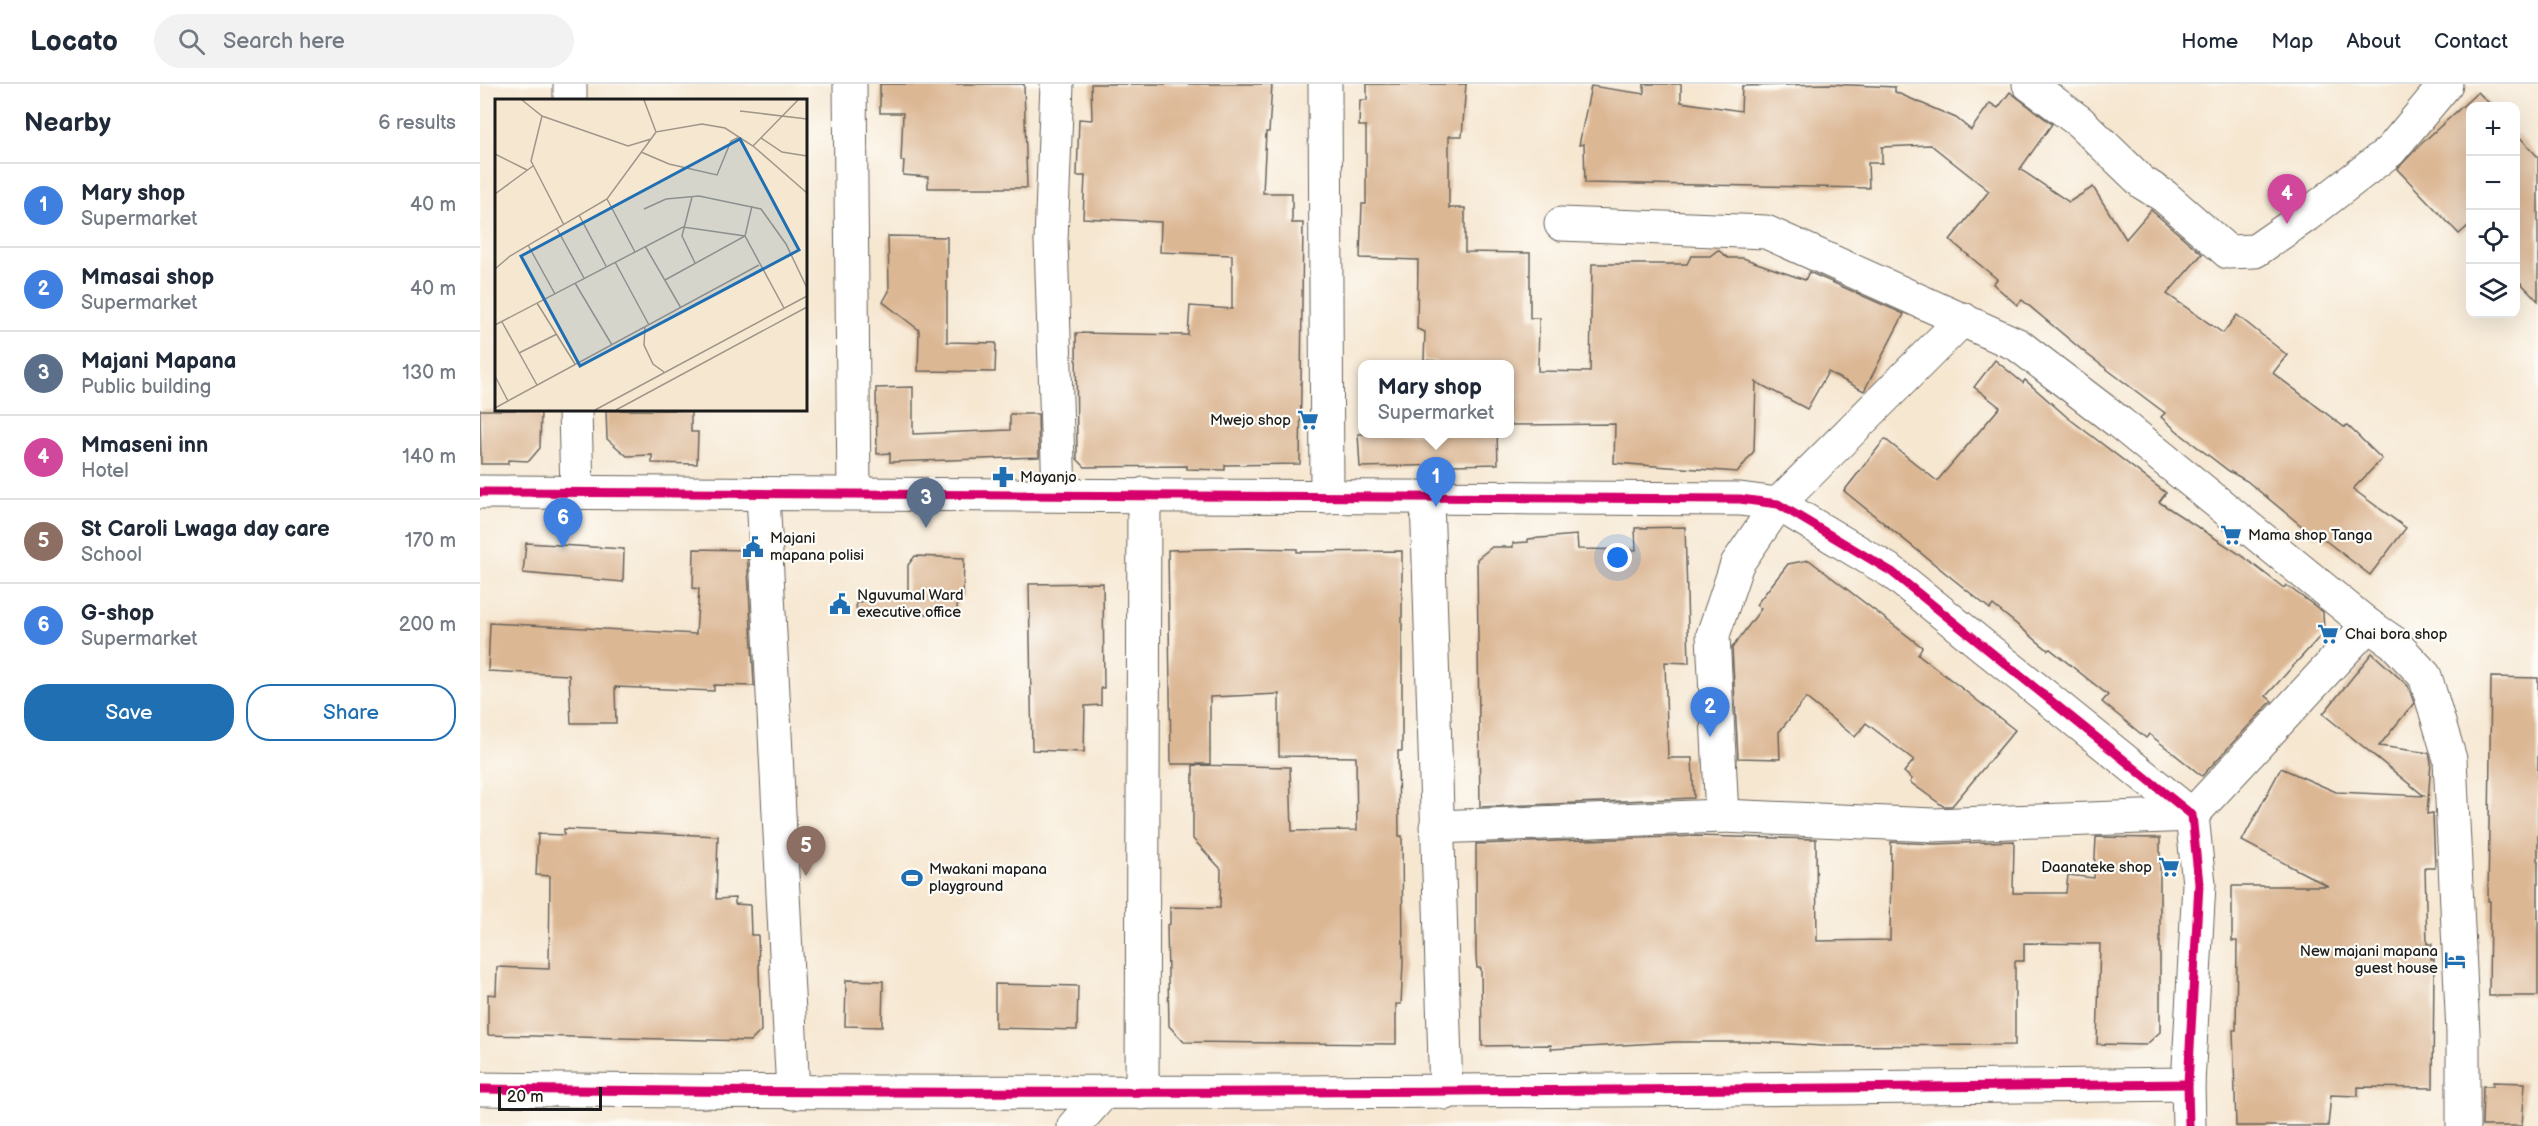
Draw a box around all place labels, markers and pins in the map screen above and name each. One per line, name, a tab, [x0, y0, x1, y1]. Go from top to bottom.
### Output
pin: 4	[2268, 174, 2306, 224]
supermarket icon: Mwejo shop	[1296, 408, 1320, 432]
place label: Mwejo shop	[1210, 411, 1291, 430]
pin: 1	[1416, 458, 1456, 507]
pharmacy icon: Mayanjo	[991, 465, 1015, 489]
place label: Mayanjo	[1020, 468, 1077, 487]
pin: 3	[906, 478, 946, 528]
pin: 6	[544, 498, 583, 548]
supermarket icon: Mama shop Tanga	[2219, 523, 2243, 547]
place label: Mama shop Tanga	[2248, 526, 2373, 545]
place label: Majani mapana polisi	[770, 529, 864, 565]
public building icon: Majani mapana polisi	[741, 535, 765, 559]
place label: Nguvumal Ward executive office	[857, 586, 964, 622]
public building icon: Nguvumal Ward executive office	[828, 592, 852, 616]
supermarket icon: Chai bora shop	[2316, 622, 2340, 646]
place label: Chai bora shop	[2345, 625, 2448, 644]
pin: 2	[1690, 688, 1730, 737]
pin: 5	[786, 826, 826, 876]
supermarket icon: Daanateke shop	[2157, 855, 2181, 879]
place label: Daanateke shop	[2041, 858, 2152, 877]
place label: Mwakani mapana playground	[929, 860, 1047, 896]
sports icon: Mwakani mapana playground	[900, 866, 924, 890]
place label: New majani mapana guest house	[2300, 942, 2438, 978]
hotel icon: New majani mapana guest house	[2443, 948, 2467, 972]

